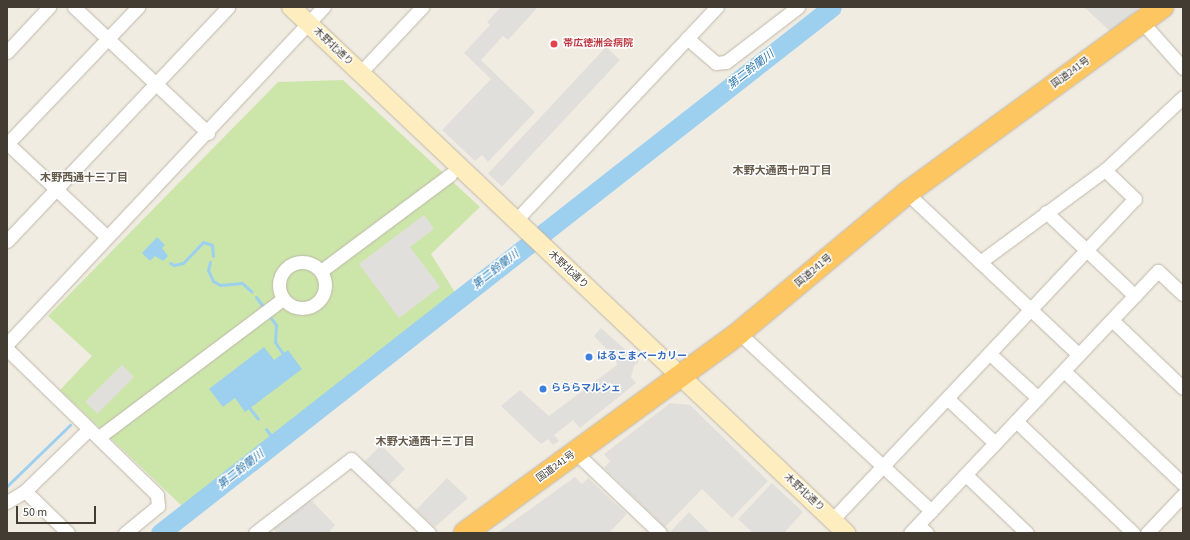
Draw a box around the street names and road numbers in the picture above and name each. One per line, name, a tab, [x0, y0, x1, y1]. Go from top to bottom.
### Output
street label: 木野北通り	[311, 25, 355, 69]
street label: 国道241号	[1049, 55, 1093, 91]
street label: 木野北通り	[546, 249, 590, 291]
street label: 国道241号	[793, 252, 835, 290]
street label: 国道241号	[534, 449, 578, 485]
street label: 木野北通り	[782, 472, 826, 514]

